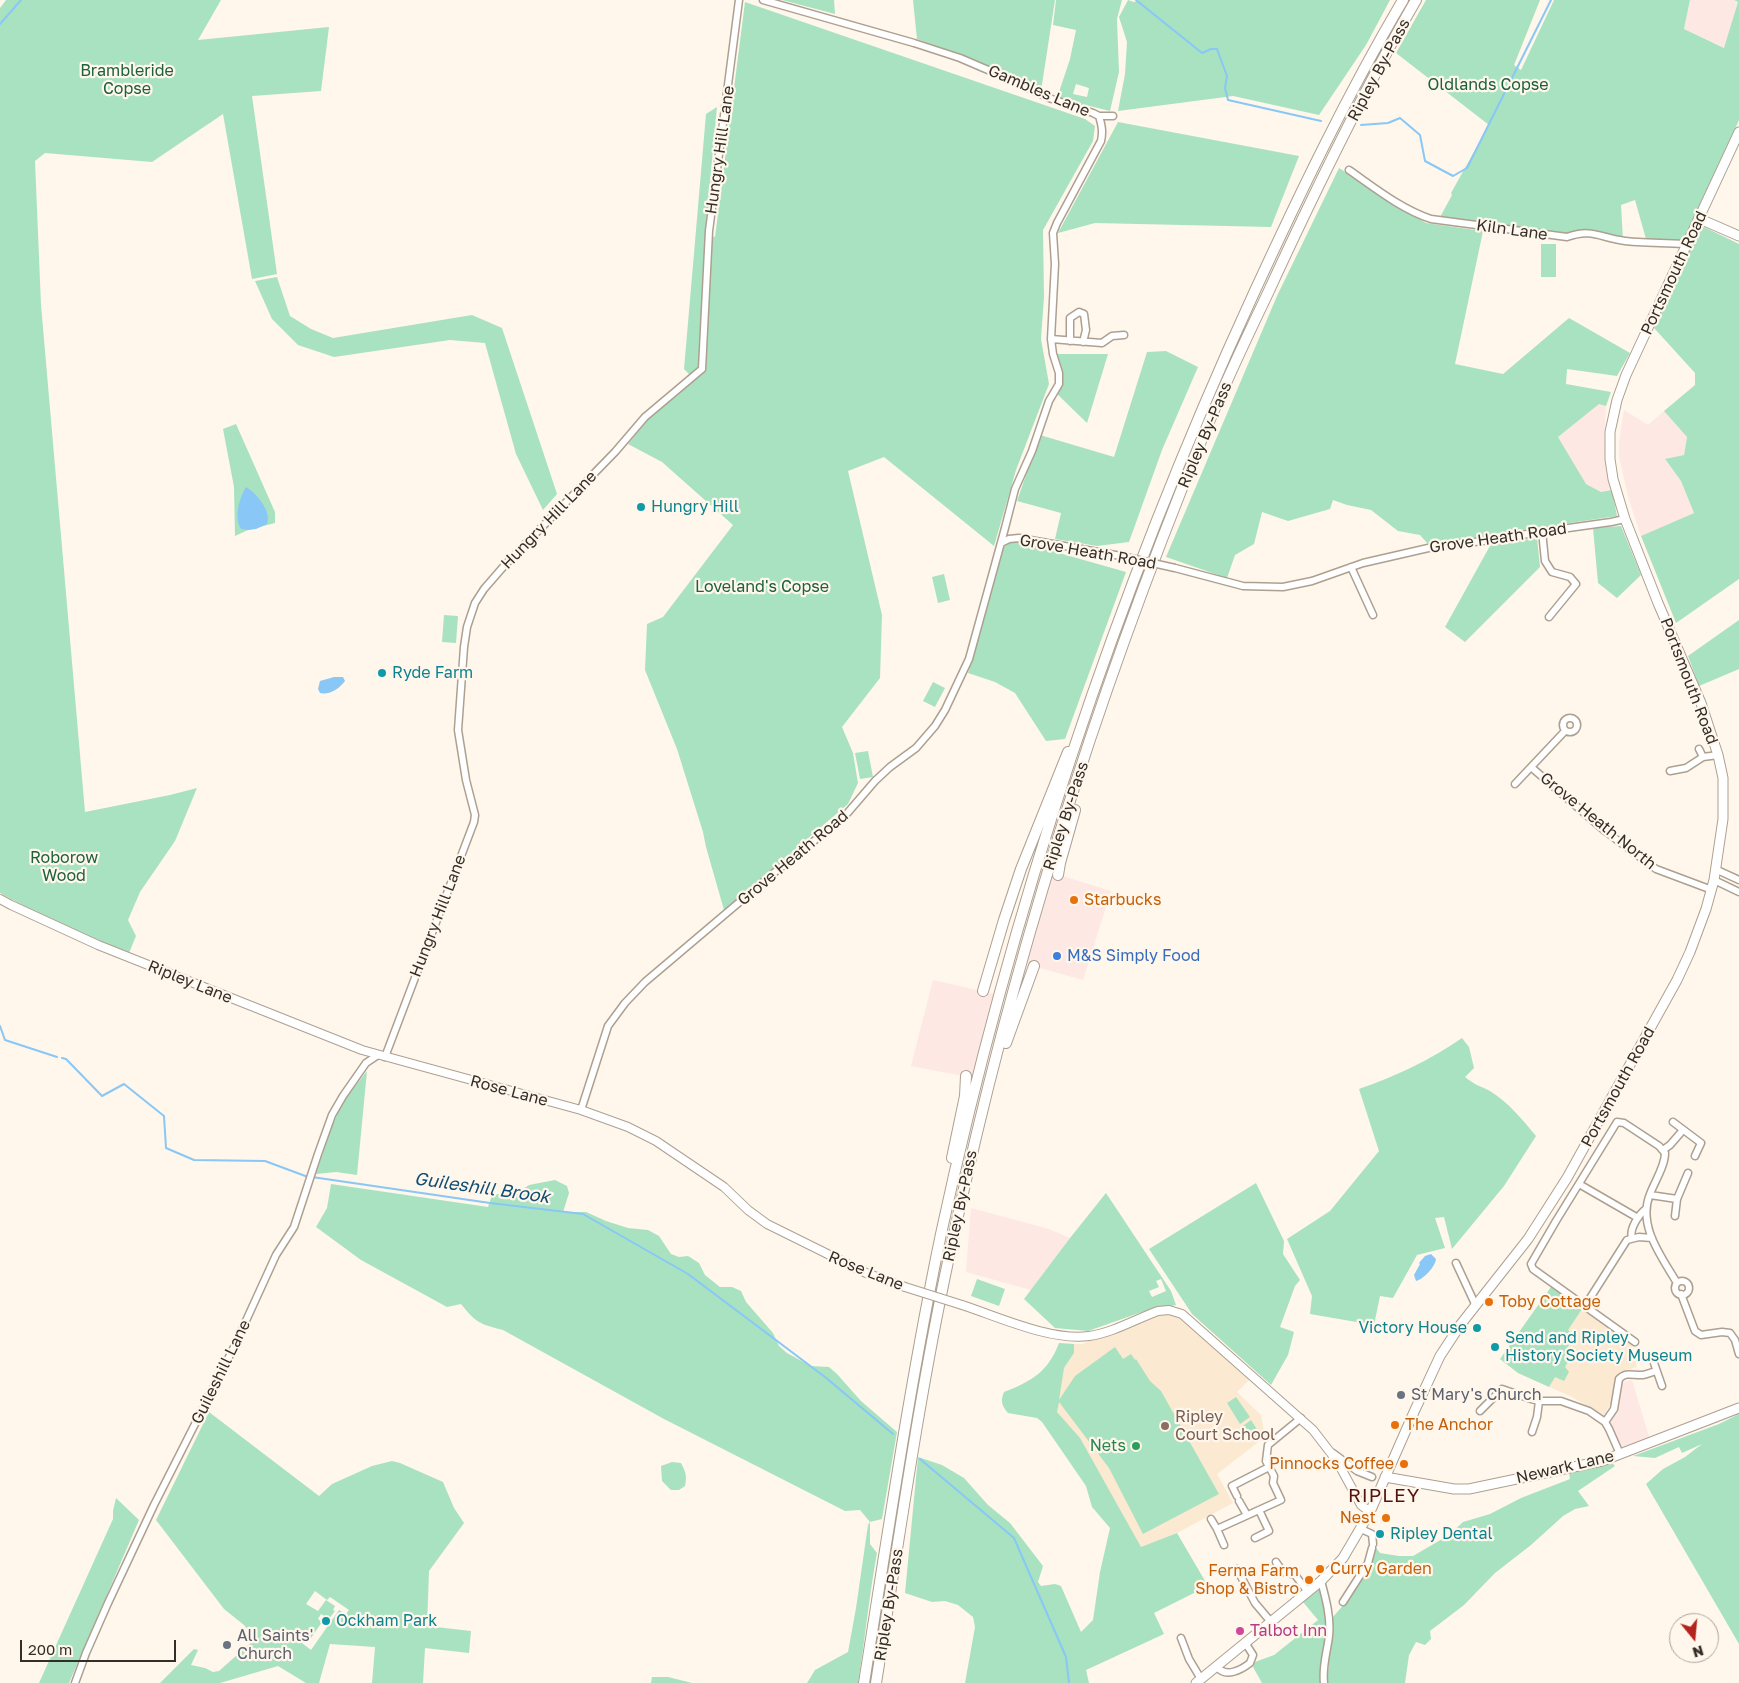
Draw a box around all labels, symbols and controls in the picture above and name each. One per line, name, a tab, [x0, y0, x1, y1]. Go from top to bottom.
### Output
street label: Ripley By-Pass	[1344, 15, 1414, 125]
park label: Brambleride Copse	[80, 61, 174, 99]
street label: Gambles Lane	[985, 61, 1093, 121]
park label: Oldlands Copse	[1427, 75, 1549, 95]
street label: Hungry Hill Lane	[701, 85, 739, 215]
street label: Portsmouth Road	[1637, 208, 1711, 338]
street label: Kiln Lane	[1475, 216, 1549, 244]
street label: Ripley By-Pass	[1174, 379, 1236, 491]
street label: Hungry Hill Lane	[497, 467, 601, 573]
place label: Hungry Hill	[651, 497, 739, 517]
marker: Hungry Hill	[635, 501, 647, 513]
street label: Grove Heath Road	[1428, 519, 1568, 557]
street label: Grove Heath Road	[1018, 531, 1158, 573]
park label: Loveland's Copse	[695, 577, 829, 597]
street label: Portsmouth Road	[1656, 615, 1722, 747]
place label: Ryde Farm	[392, 663, 473, 683]
marker: Ryde Farm	[376, 667, 388, 679]
street label: Ripley By-Pass	[1039, 759, 1093, 873]
street label: Grove Heath North	[1536, 768, 1660, 874]
street label: Grove Heath Road	[734, 806, 852, 910]
park label: Roborow Wood	[30, 848, 98, 886]
street label: Hungry Hill Lane	[406, 852, 470, 980]
place label: Starbucks	[1084, 890, 1161, 910]
marker: Starbucks	[1068, 894, 1080, 906]
place label: M&S Simply Food	[1067, 946, 1200, 966]
marker: M&S Simply Food	[1051, 950, 1063, 962]
street label: Ripley Lane	[145, 956, 235, 1008]
street label: Portsmouth Road	[1577, 1024, 1659, 1150]
street label: Rose Lane	[468, 1071, 550, 1111]
street label: Ripley By-Pass	[939, 1149, 981, 1263]
water label: Guileshill Brook	[413, 1168, 551, 1208]
street label: Rose Lane	[826, 1247, 906, 1295]
place label: Toby Cottage	[1499, 1292, 1601, 1312]
marker: Toby Cottage	[1483, 1296, 1495, 1308]
street label: Guileshill Lane	[187, 1317, 255, 1427]
place label: Victory House	[1358, 1318, 1467, 1338]
marker: Victory House	[1471, 1322, 1483, 1334]
place label: Send and Ripley History Society Museum	[1505, 1328, 1692, 1366]
marker: Send and Ripley History Society Museum	[1489, 1341, 1501, 1353]
place label: St Mary's Church	[1411, 1385, 1541, 1405]
marker: St Mary's Church	[1395, 1389, 1407, 1401]
place label: Ripley Court School	[1175, 1407, 1275, 1445]
place label: The Anchor	[1405, 1415, 1493, 1435]
marker: The Anchor	[1389, 1419, 1401, 1431]
marker: Ripley Court School	[1159, 1420, 1171, 1432]
place label: Nets	[1090, 1436, 1126, 1456]
marker: Nets	[1130, 1440, 1142, 1452]
street label: Newark Lane	[1514, 1446, 1616, 1488]
place label: Pinnocks Coffee	[1269, 1454, 1394, 1474]
marker: Pinnocks Coffee	[1398, 1458, 1410, 1470]
district label: RIPLEY	[1347, 1485, 1421, 1507]
place label: Nest	[1340, 1508, 1376, 1528]
marker: Nest	[1380, 1512, 1392, 1524]
place label: Ripley Dental	[1390, 1524, 1493, 1544]
marker: Ripley Dental	[1374, 1528, 1386, 1540]
street label: Ripley By-Pass	[871, 1547, 907, 1663]
place label: Curry Garden	[1330, 1559, 1432, 1579]
place label: Ferma Farm Shop & Bistro	[1195, 1561, 1299, 1599]
marker: Curry Garden	[1314, 1563, 1326, 1575]
marker: Ferma Farm Shop & Bistro	[1303, 1574, 1315, 1586]
place label: Ockham Park	[336, 1611, 437, 1631]
north arrow	[1669, 1613, 1719, 1663]
marker: Ockham Park	[320, 1615, 332, 1627]
place label: Talbot Inn	[1250, 1621, 1327, 1641]
marker: Talbot Inn	[1234, 1625, 1246, 1637]
place label: All Saints' Church	[237, 1626, 313, 1664]
scale bar	[22, 1630, 179, 1662]
marker: All Saints' Church	[221, 1639, 233, 1651]
text: 200 m	[28, 1640, 72, 1658]
text: N	[1691, 1642, 1706, 1662]

